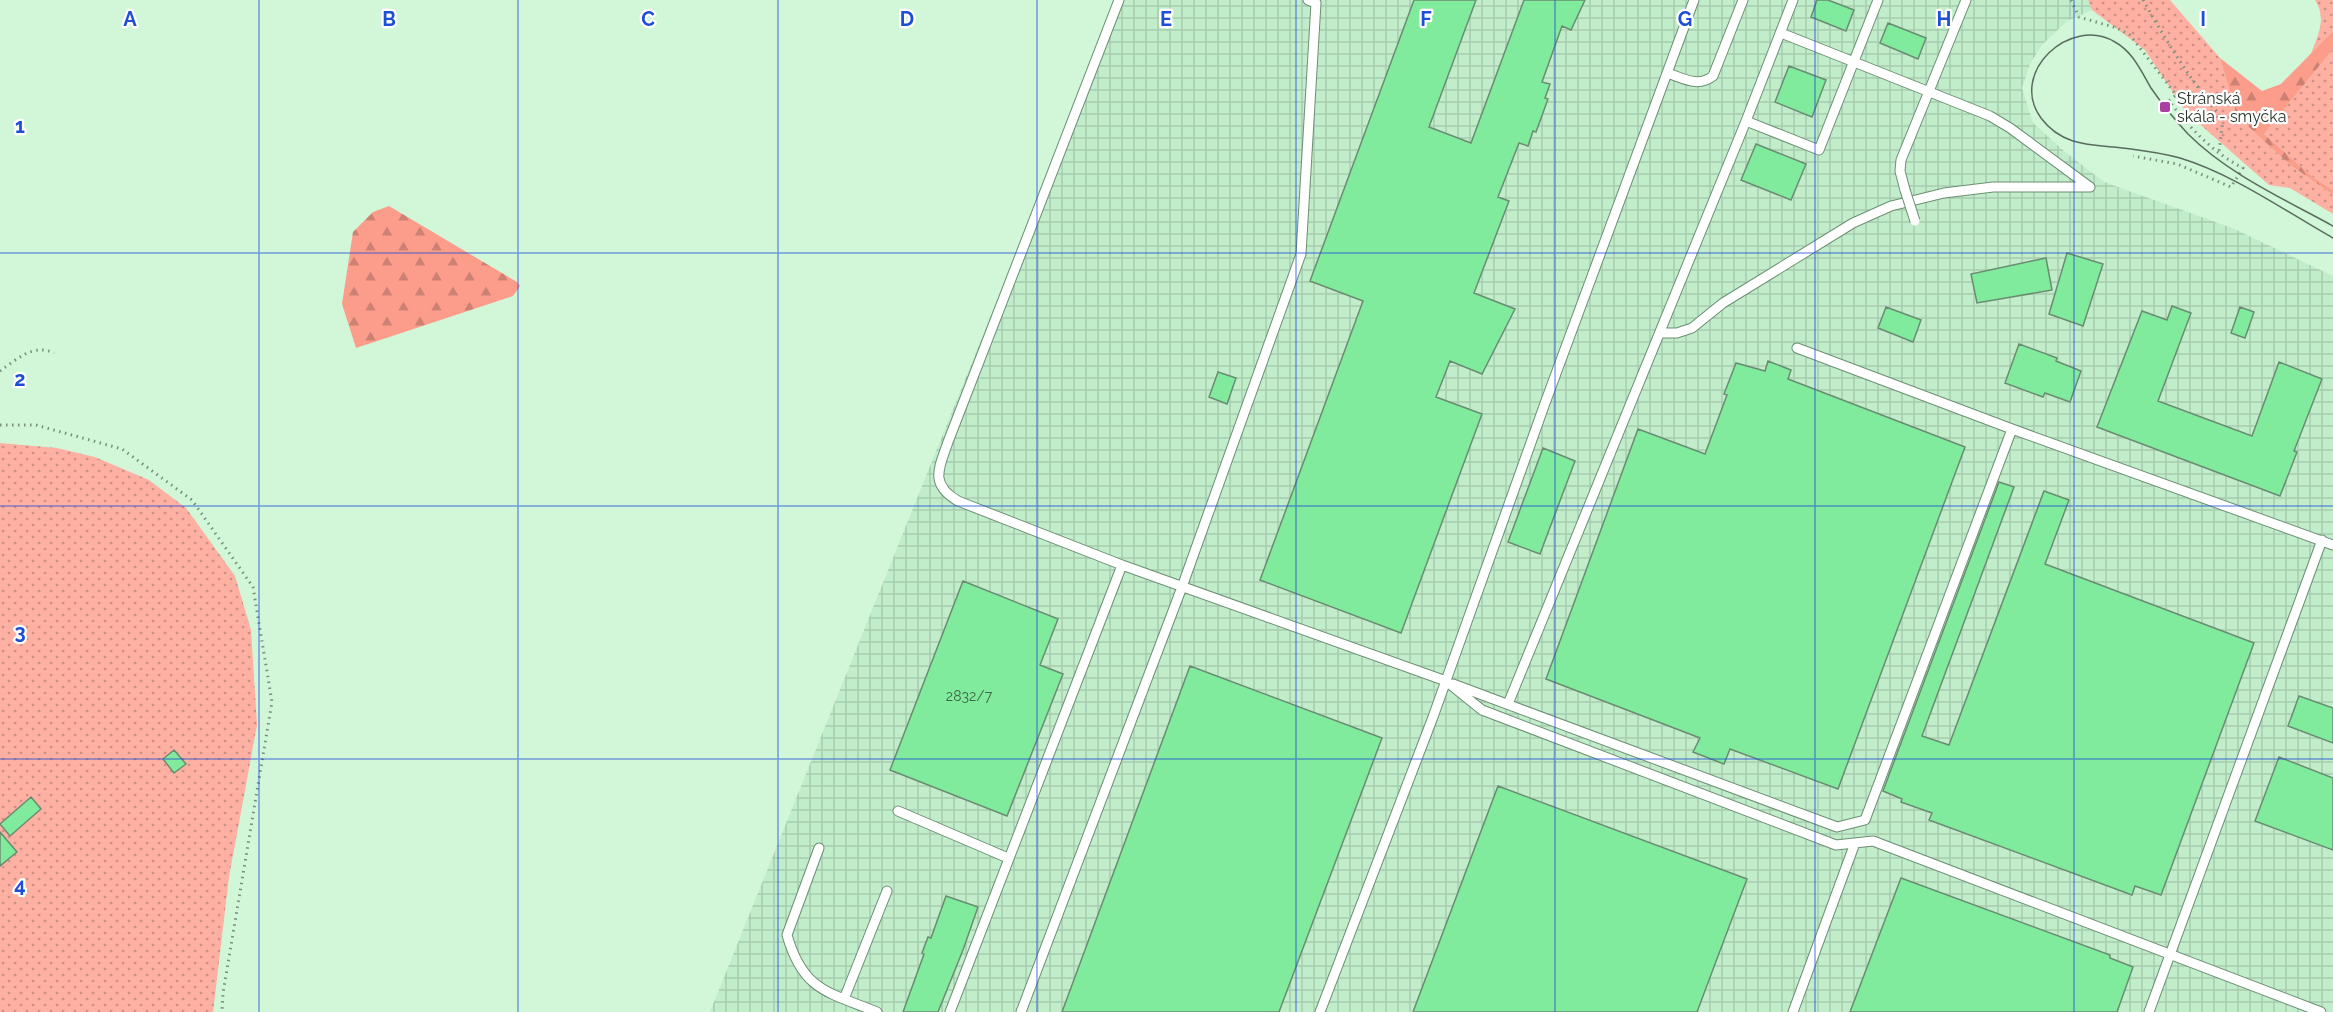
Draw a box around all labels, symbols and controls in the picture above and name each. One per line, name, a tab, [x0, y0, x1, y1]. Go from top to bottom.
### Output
text: A	[123, 7, 137, 31]
text: B	[382, 7, 396, 31]
text: C	[641, 7, 655, 31]
text: D	[900, 7, 914, 31]
text: E	[1160, 7, 1172, 31]
text: F	[1420, 7, 1432, 31]
text: G	[1678, 7, 1692, 31]
text: H	[1937, 7, 1951, 31]
text: I	[2200, 7, 2206, 31]
place label: Stránská skála - smyčka	[2177, 89, 2286, 126]
marker: Stránská skála - smyčka	[2158, 100, 2172, 114]
text: 1	[15, 114, 25, 138]
text: 2	[14, 367, 26, 391]
text: 3	[14, 620, 26, 644]
house number: 2832/7	[946, 688, 993, 704]
text: 4	[14, 873, 26, 897]

